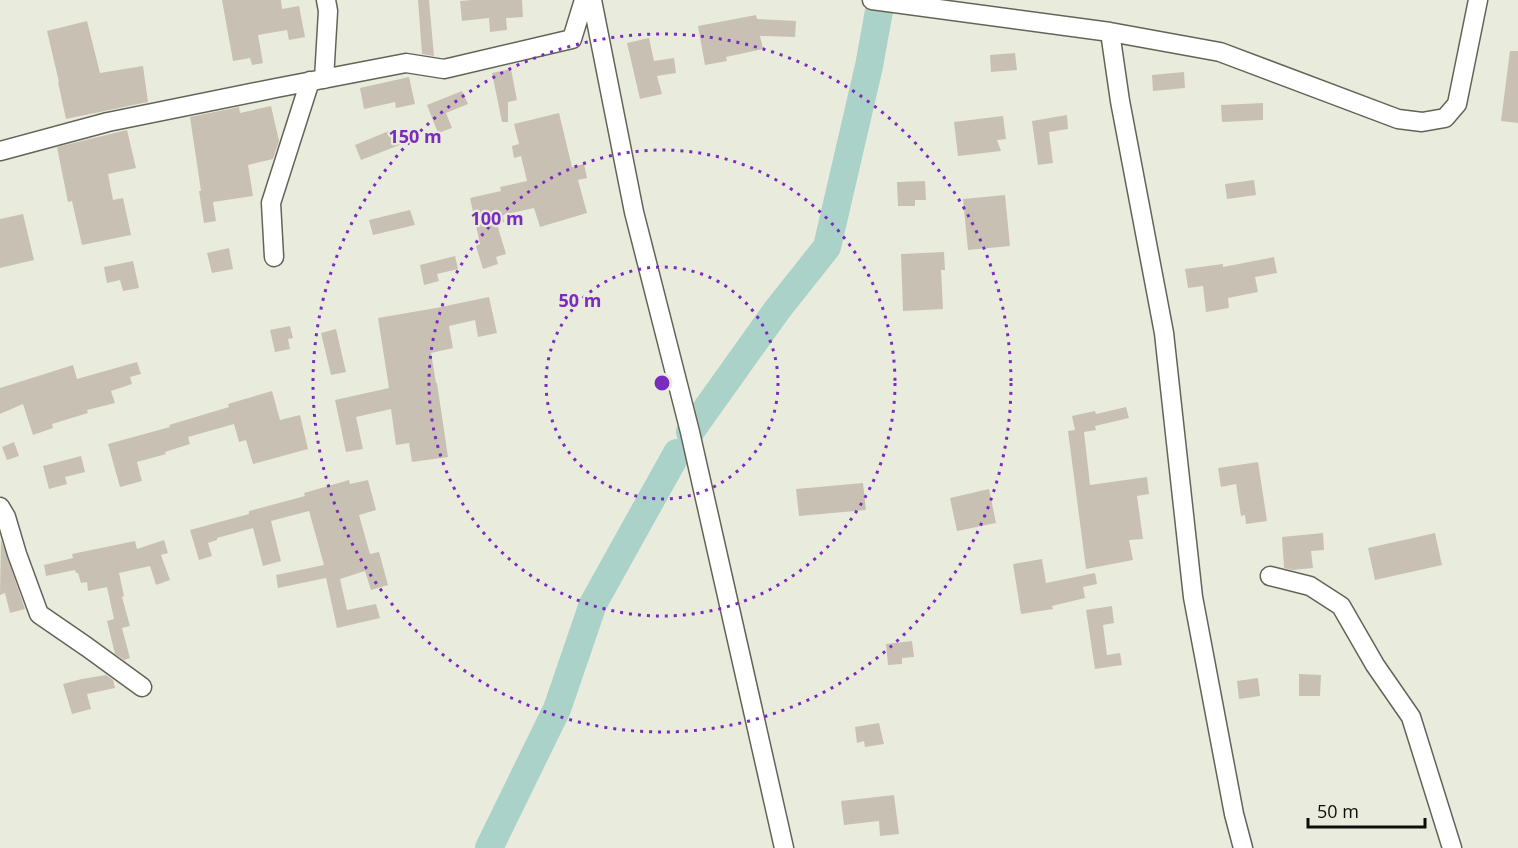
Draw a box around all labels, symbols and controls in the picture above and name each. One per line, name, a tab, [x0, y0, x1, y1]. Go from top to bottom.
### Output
text: 150 m	[388, 124, 442, 148]
text: 100 m	[470, 206, 524, 230]
text: 50 m	[559, 288, 601, 312]
centre of rings	[652, 373, 672, 393]
scale bar	[1308, 791, 1425, 829]
text: 50 m	[1317, 799, 1359, 823]

